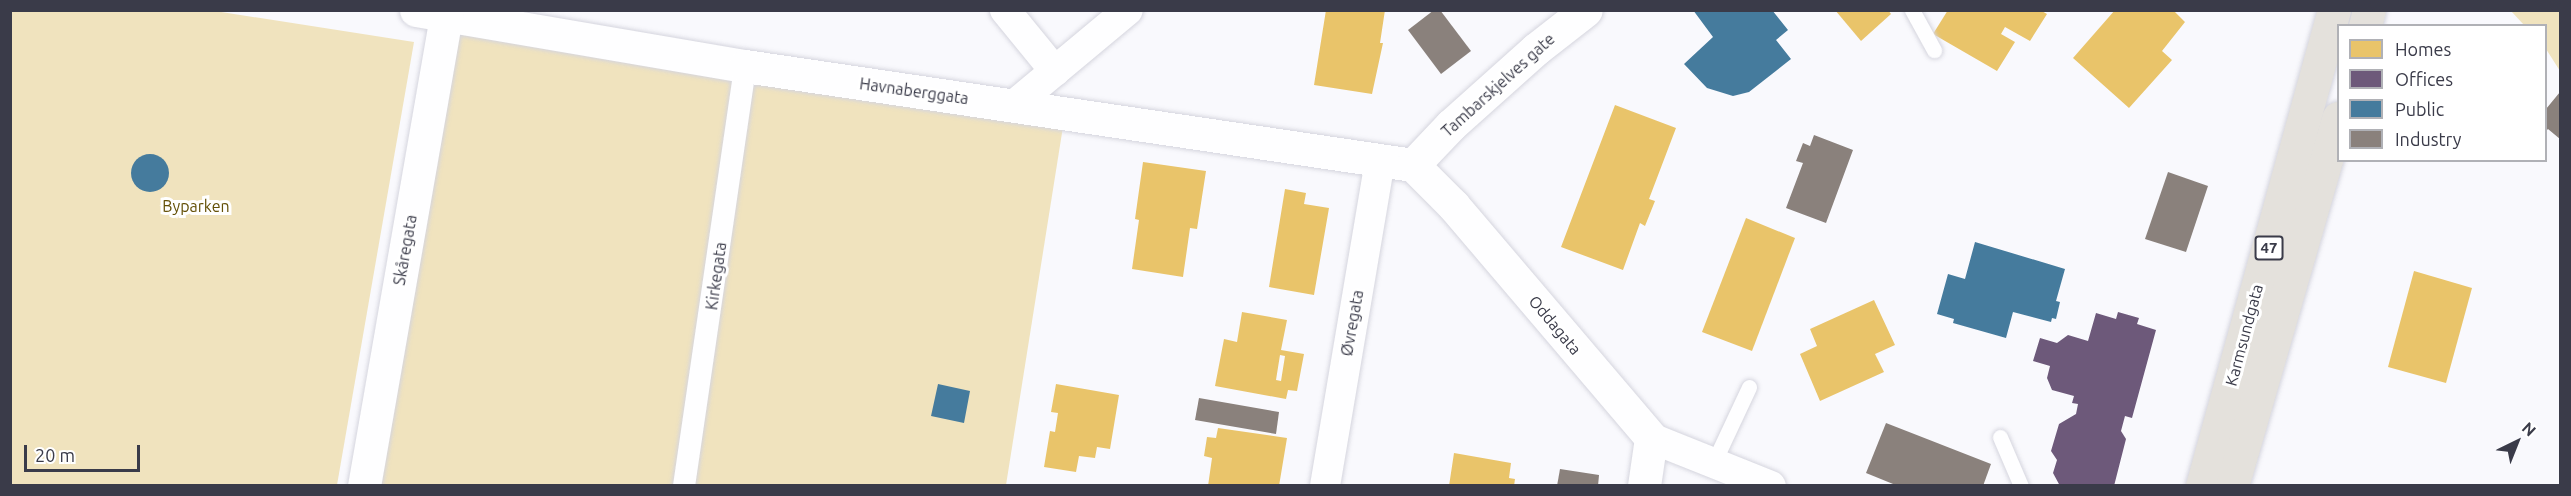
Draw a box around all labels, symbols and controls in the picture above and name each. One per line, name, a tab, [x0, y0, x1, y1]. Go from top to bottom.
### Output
legend	[2337, 24, 2547, 162]
street label: Tambarskjelves gate	[1437, 29, 1559, 141]
text: Homes	[2395, 39, 2451, 59]
text: Offices	[2395, 69, 2453, 89]
street label: Havnaberggata	[858, 74, 970, 108]
text: Public	[2395, 99, 2444, 119]
text: Industry	[2395, 129, 2461, 149]
park label: Byparken	[162, 196, 230, 216]
street label: Skåregata	[389, 213, 421, 287]
road number: 47	[2254, 236, 2284, 260]
street label: Kirkegata	[702, 241, 730, 311]
street label: Karmsundgata	[2221, 282, 2267, 388]
street label: Øvregata	[1337, 288, 1367, 358]
street label: Oddagata	[1525, 292, 1585, 358]
north arrow	[2487, 412, 2547, 472]
text: N	[2519, 418, 2540, 439]
scale bar	[27, 433, 142, 471]
text: 20 m	[35, 445, 75, 465]

